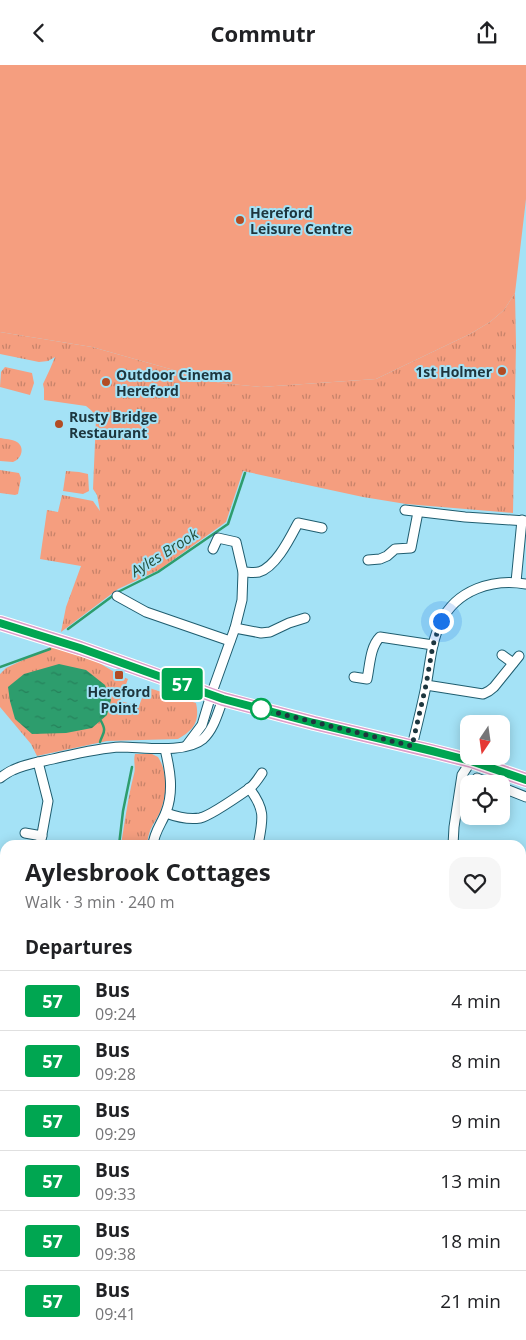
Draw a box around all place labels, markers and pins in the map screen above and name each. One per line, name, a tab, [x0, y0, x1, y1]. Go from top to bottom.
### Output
place label: Hereford Leisure Centre	[250, 203, 352, 238]
marker: Hereford Leisure Centre	[234, 214, 246, 226]
place label: 1st Holmer	[415, 362, 493, 381]
place label: Outdoor Cinema Hereford	[116, 365, 231, 400]
marker: 1st Holmer	[496, 365, 508, 377]
marker: Outdoor Cinema Hereford	[100, 376, 112, 388]
place label: Rusty Bridge Restaurant	[69, 407, 157, 442]
marker: Rusty Bridge Restaurant	[53, 418, 65, 430]
marker: Hereford Point	[113, 669, 125, 681]
place label: Hereford Point	[88, 682, 150, 717]
unlabelled marker	[250, 698, 272, 720]

